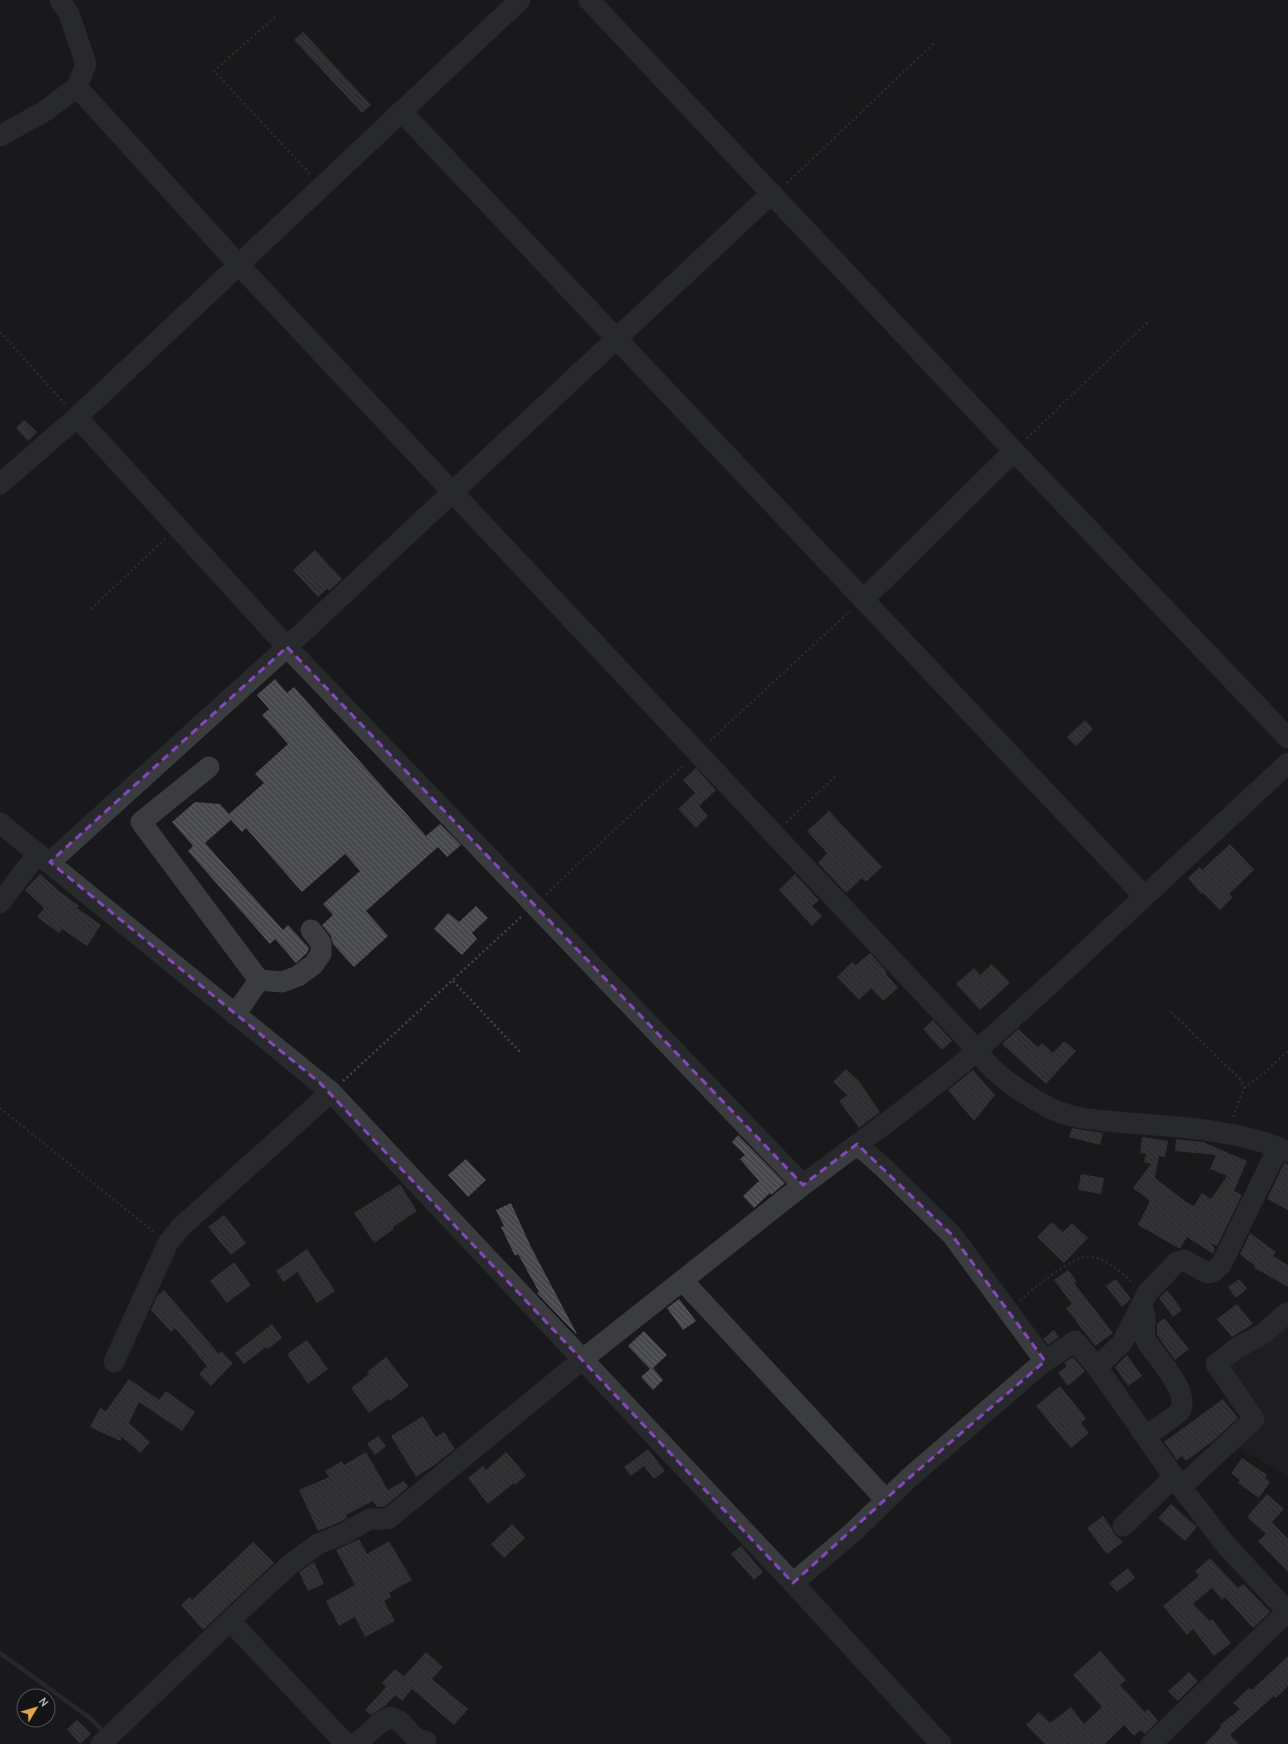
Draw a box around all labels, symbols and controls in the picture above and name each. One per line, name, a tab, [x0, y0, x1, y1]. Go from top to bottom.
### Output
north arrow	[16, 1688, 56, 1728]
text: N	[35, 1695, 51, 1710]

